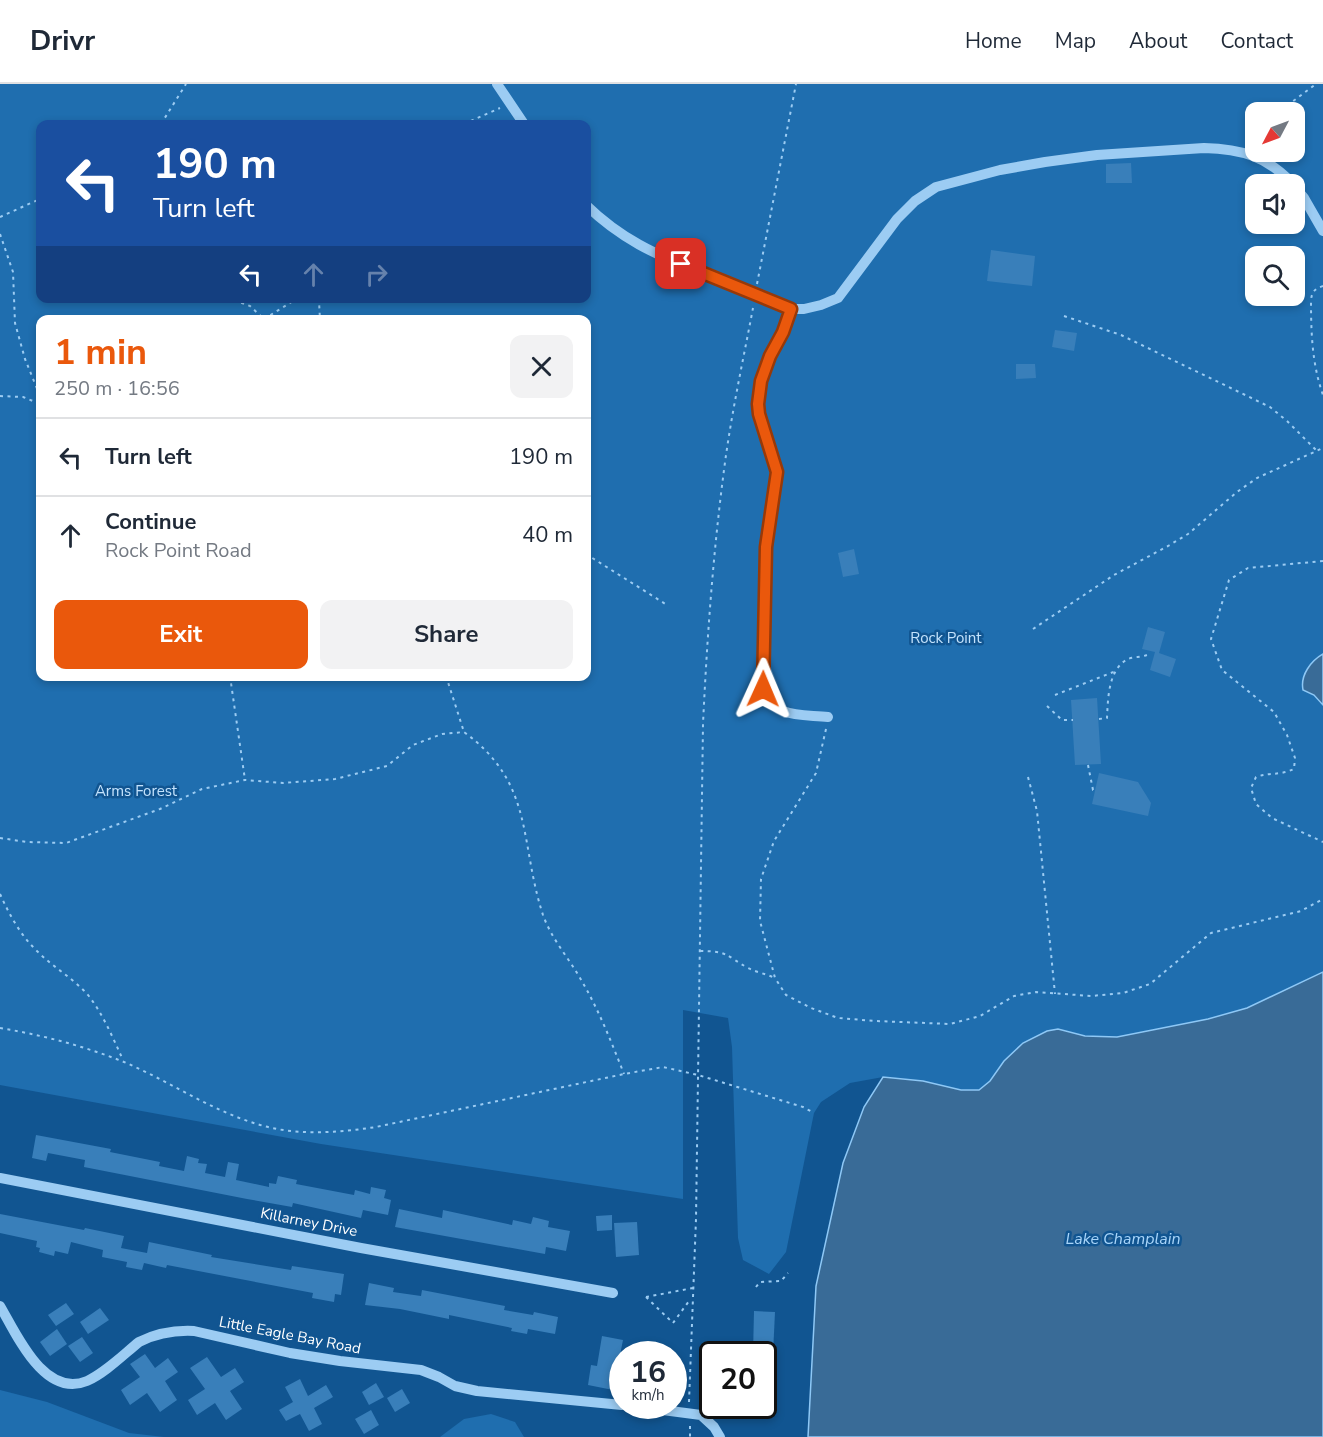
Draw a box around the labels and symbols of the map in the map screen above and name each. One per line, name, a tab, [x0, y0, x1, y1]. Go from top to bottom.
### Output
north arrow	[1245, 102, 1305, 162]
pin	[655, 238, 706, 289]
park label: Rock Point	[910, 628, 982, 648]
position arrow	[731, 657, 795, 721]
park label: Arms Forest	[95, 781, 178, 801]
street label: Killarney Drive	[259, 1203, 359, 1241]
water label: Lake Champlain	[1066, 1228, 1180, 1250]
street label: Little Eagle Bay Road	[217, 1311, 363, 1359]
speed limit sign: 20	[699, 1341, 777, 1419]

